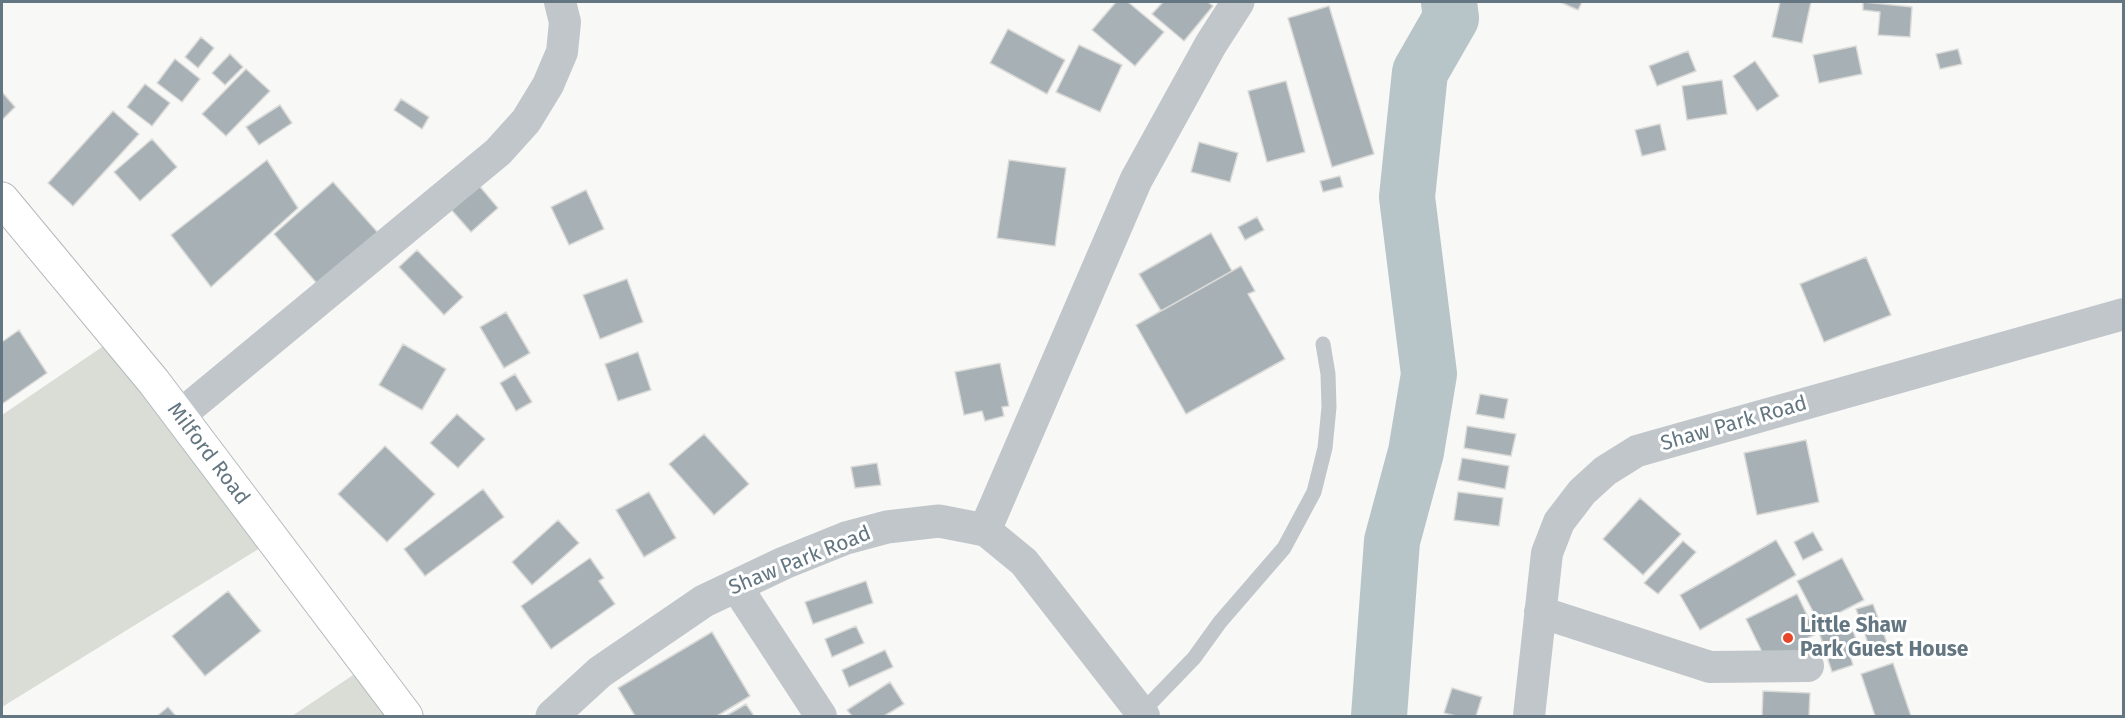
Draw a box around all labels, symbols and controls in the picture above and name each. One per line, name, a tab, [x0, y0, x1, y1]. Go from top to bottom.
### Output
street label: Shaw Park Road	[1658, 391, 1810, 457]
street label: Milford Road	[161, 398, 255, 510]
street label: Shaw Park Road	[725, 521, 875, 601]
place label: Little Shaw Park Guest House	[1800, 613, 1968, 663]
marker: Little Shaw Park Guest House	[1781, 631, 1795, 645]

